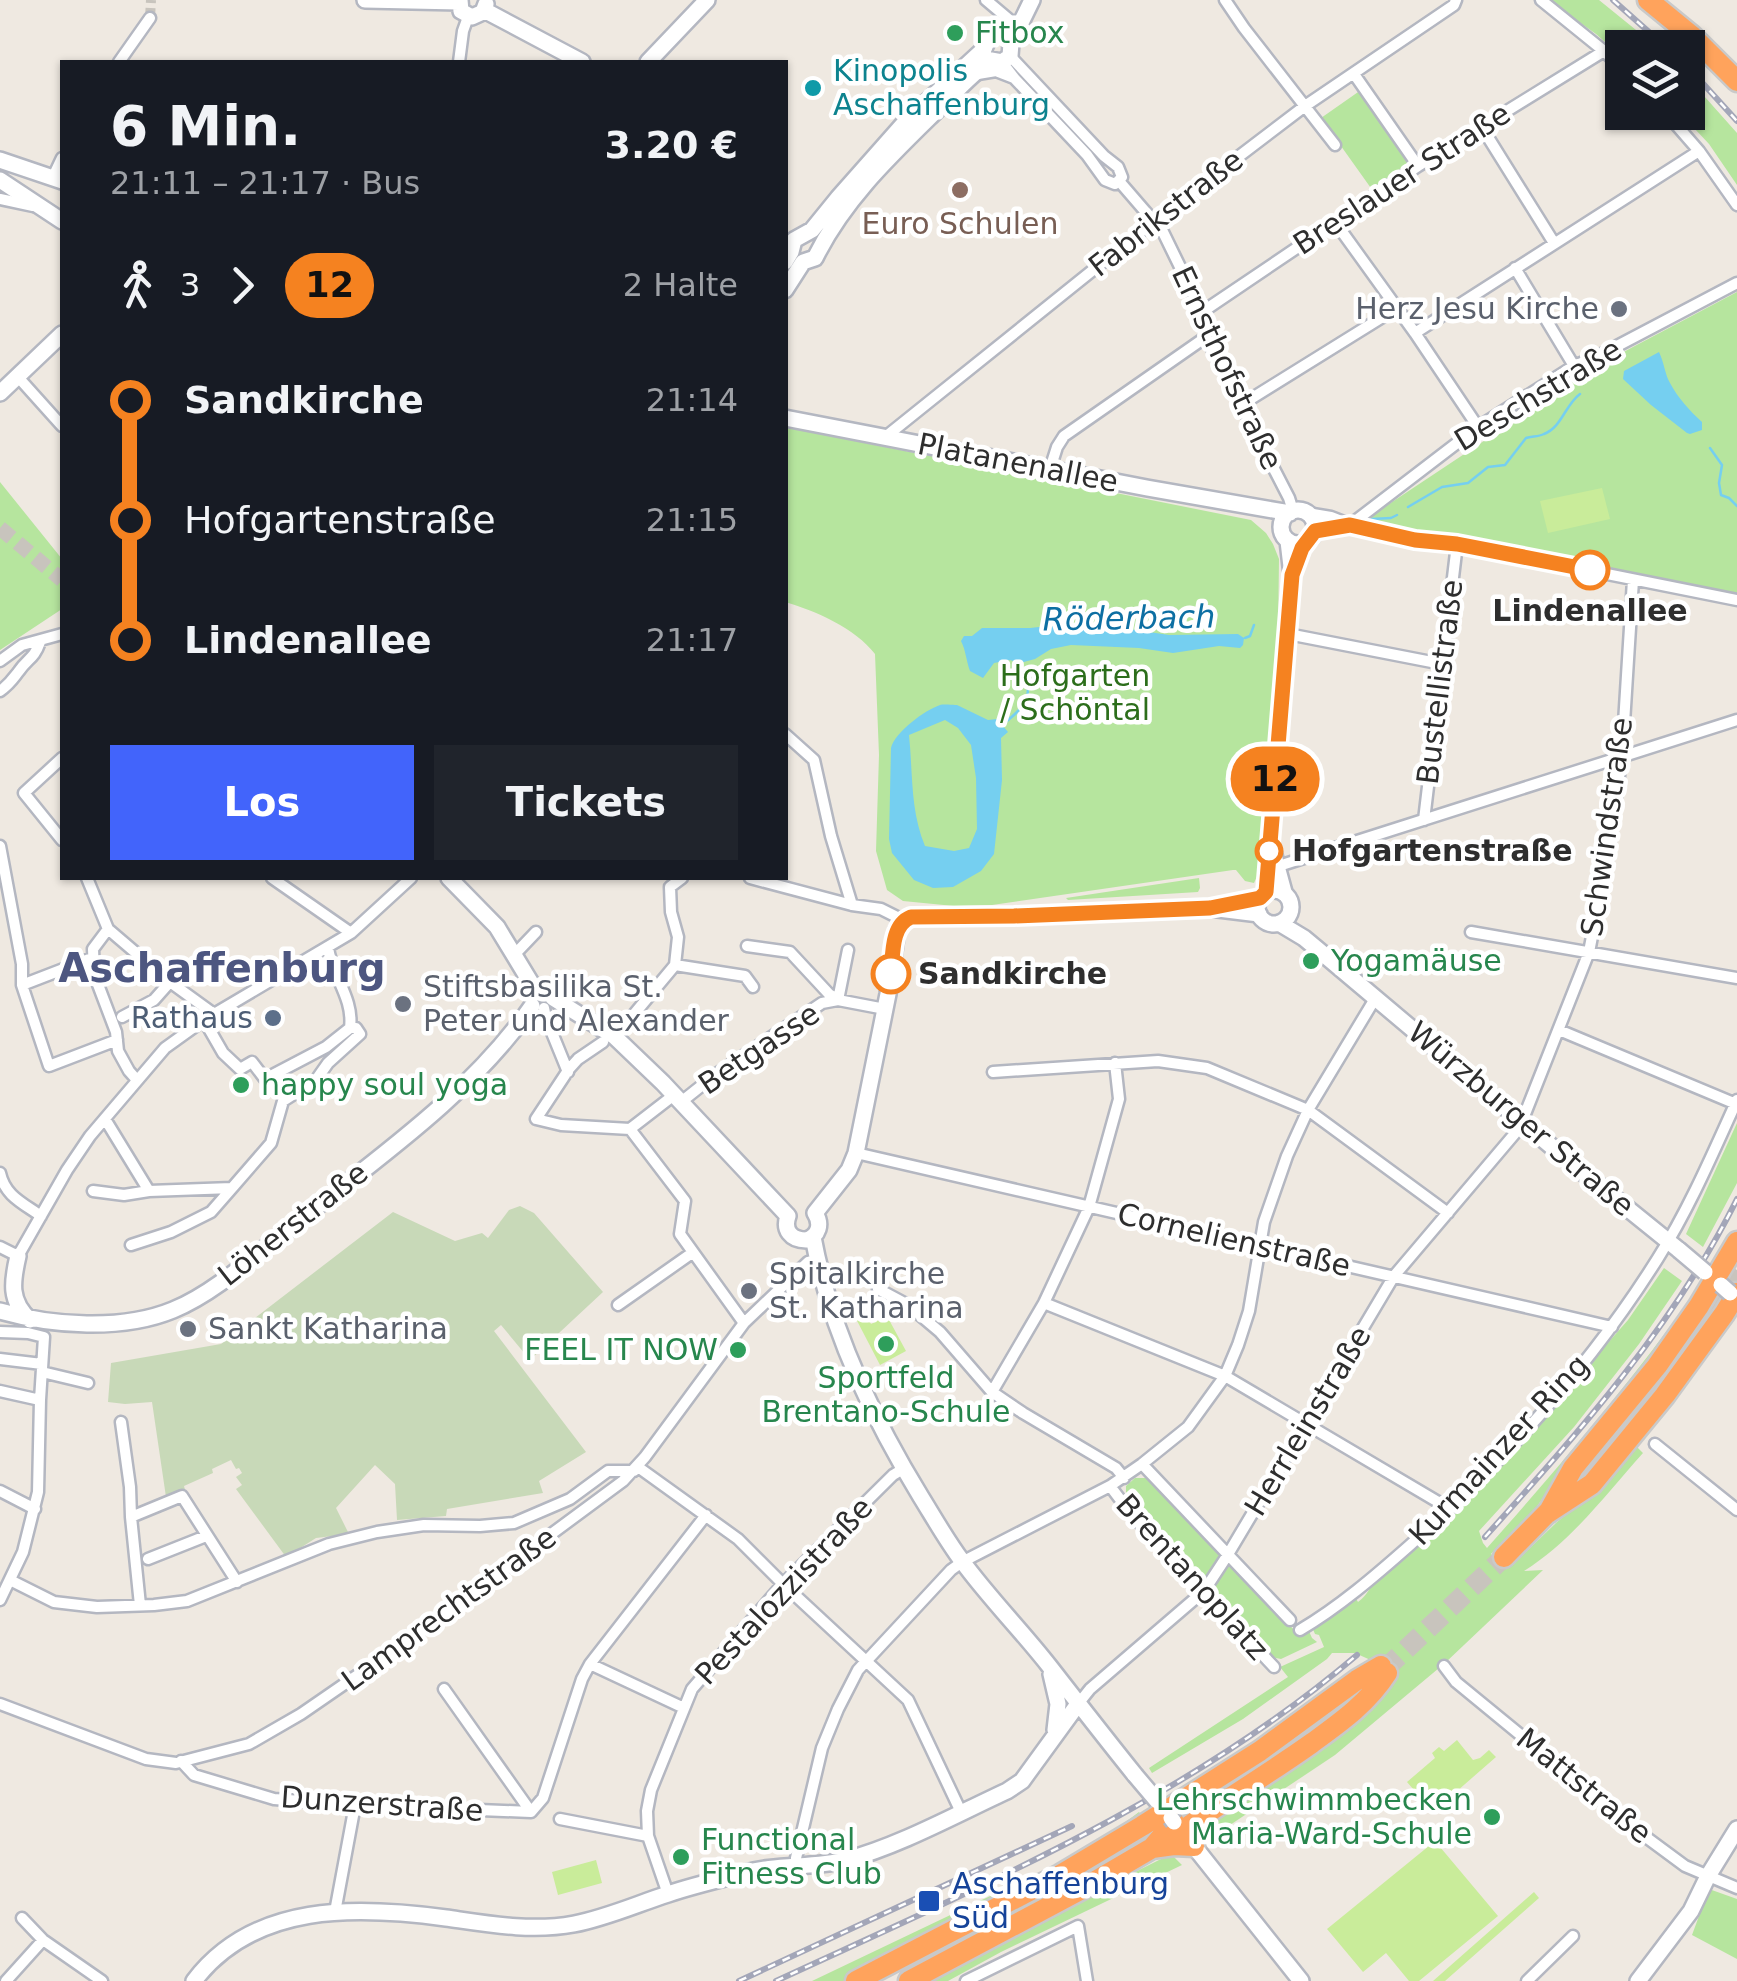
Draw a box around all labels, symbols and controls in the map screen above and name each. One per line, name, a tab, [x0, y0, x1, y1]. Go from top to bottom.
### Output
place label: Fitbox	[975, 15, 1064, 50]
marker: Fitbox	[944, 22, 966, 44]
map controls	[1605, 30, 1705, 130]
button: layers	[1605, 30, 1705, 130]
place label: Kinopolis Aschaffenburg	[833, 53, 1050, 122]
marker: Kinopolis Aschaffenburg	[802, 77, 824, 99]
text: 6 Min.	[110, 94, 301, 158]
street label: Breslauer Straße	[1287, 95, 1517, 262]
text: 3.20 €	[605, 123, 738, 167]
street label: Fabrikstraße	[1082, 142, 1250, 283]
text: 21:11 – 21:17 · Bus	[110, 164, 420, 202]
marker: Euro Schulen	[949, 179, 971, 201]
place label: Euro Schulen	[862, 206, 1058, 241]
icon: walk	[110, 258, 165, 313]
icon: forward	[215, 258, 270, 313]
street label: Ernsthofstraße	[1165, 260, 1290, 475]
text: 12	[305, 265, 354, 305]
text: 3	[180, 266, 200, 304]
text: 2 Halte	[623, 266, 738, 304]
place label: Herz Jesu Kirche	[1355, 291, 1599, 326]
marker: Herz Jesu Kirche	[1608, 298, 1630, 320]
street label: Deschstraße	[1448, 331, 1627, 458]
text: Sandkirche	[184, 378, 424, 422]
text: 21:14	[646, 381, 738, 419]
street label: Platanenallee	[915, 426, 1121, 499]
text: Hofgartenstraße	[184, 498, 496, 542]
text: 21:15	[646, 501, 738, 539]
marker: Lindenallee	[1571, 551, 1609, 589]
street label: Bustellistraße	[1410, 578, 1469, 786]
place label: Lindenallee	[1492, 593, 1688, 628]
water label: Röderbach	[1042, 597, 1216, 639]
text: Lindenallee	[184, 618, 432, 662]
text: 21:17	[646, 621, 738, 659]
park label: Hofgarten / Schöntal	[1000, 658, 1150, 727]
street label: Schwindstraße	[1574, 715, 1639, 939]
button: Los	[110, 745, 414, 860]
button: Tickets	[434, 745, 738, 860]
line badge: 12	[1230, 746, 1320, 812]
text: 12	[1251, 759, 1299, 799]
place label: Hofgartenstraße	[1292, 833, 1573, 868]
marker: Hofgartenstraße	[1256, 838, 1282, 864]
place label: Yogamäuse	[1330, 943, 1502, 978]
district label: Aschaffenburg	[58, 945, 386, 991]
marker: Yogamäuse	[1300, 950, 1322, 972]
marker: Sandkirche	[872, 955, 910, 993]
place label: Sandkirche	[918, 956, 1107, 991]
place label: Stiftsbasilika St. Peter und Alexander	[423, 969, 730, 1038]
marker: Stiftsbasilika St. Peter und Alexander	[392, 993, 414, 1015]
street label: Betgasse	[692, 996, 826, 1102]
place label: Rathaus	[131, 1000, 253, 1035]
marker: Rathaus	[262, 1007, 284, 1029]
street label: Würzburger Straße	[1401, 1014, 1641, 1223]
place label: happy soul yoga	[261, 1067, 508, 1102]
marker: happy soul yoga	[230, 1074, 252, 1096]
street label: Löherstraße	[211, 1154, 374, 1293]
street label: Cornelienstraße	[1114, 1196, 1354, 1283]
place label: Spitalkirche St. Katharina	[769, 1256, 964, 1325]
marker: Spitalkirche St. Katharina	[738, 1280, 760, 1302]
place label: Sankt Katharina	[208, 1311, 448, 1346]
marker: Sankt Katharina	[177, 1318, 199, 1340]
street label: Herrleinstraße	[1237, 1320, 1378, 1522]
place label: FEEL IT NOW	[524, 1332, 718, 1367]
marker: Sportfeld Brentano-Schule	[875, 1333, 897, 1355]
marker: FEEL IT NOW	[727, 1339, 749, 1361]
street label: Kurmainzer Ring	[1402, 1347, 1596, 1552]
place label: Sportfeld Brentano-Schule	[762, 1360, 1010, 1429]
street label: Brentanoplatz	[1109, 1487, 1276, 1667]
street label: Pestalozzistraße	[688, 1490, 879, 1692]
street label: Lamprechtstraße	[335, 1519, 563, 1698]
street label: Mattstraße	[1510, 1721, 1659, 1851]
street label: Dunzerstraße	[279, 1779, 485, 1828]
place label: Lehrschwimmbecken Maria-Ward-Schule	[1156, 1782, 1472, 1851]
marker: Lehrschwimmbecken Maria-Ward-Schule	[1481, 1806, 1503, 1828]
place label: Functional Fitness Club	[701, 1822, 882, 1891]
marker: Functional Fitness Club	[670, 1846, 692, 1868]
place label: Aschaffenburg Süd	[952, 1866, 1169, 1935]
marker: Aschaffenburg Süd	[916, 1888, 942, 1914]

